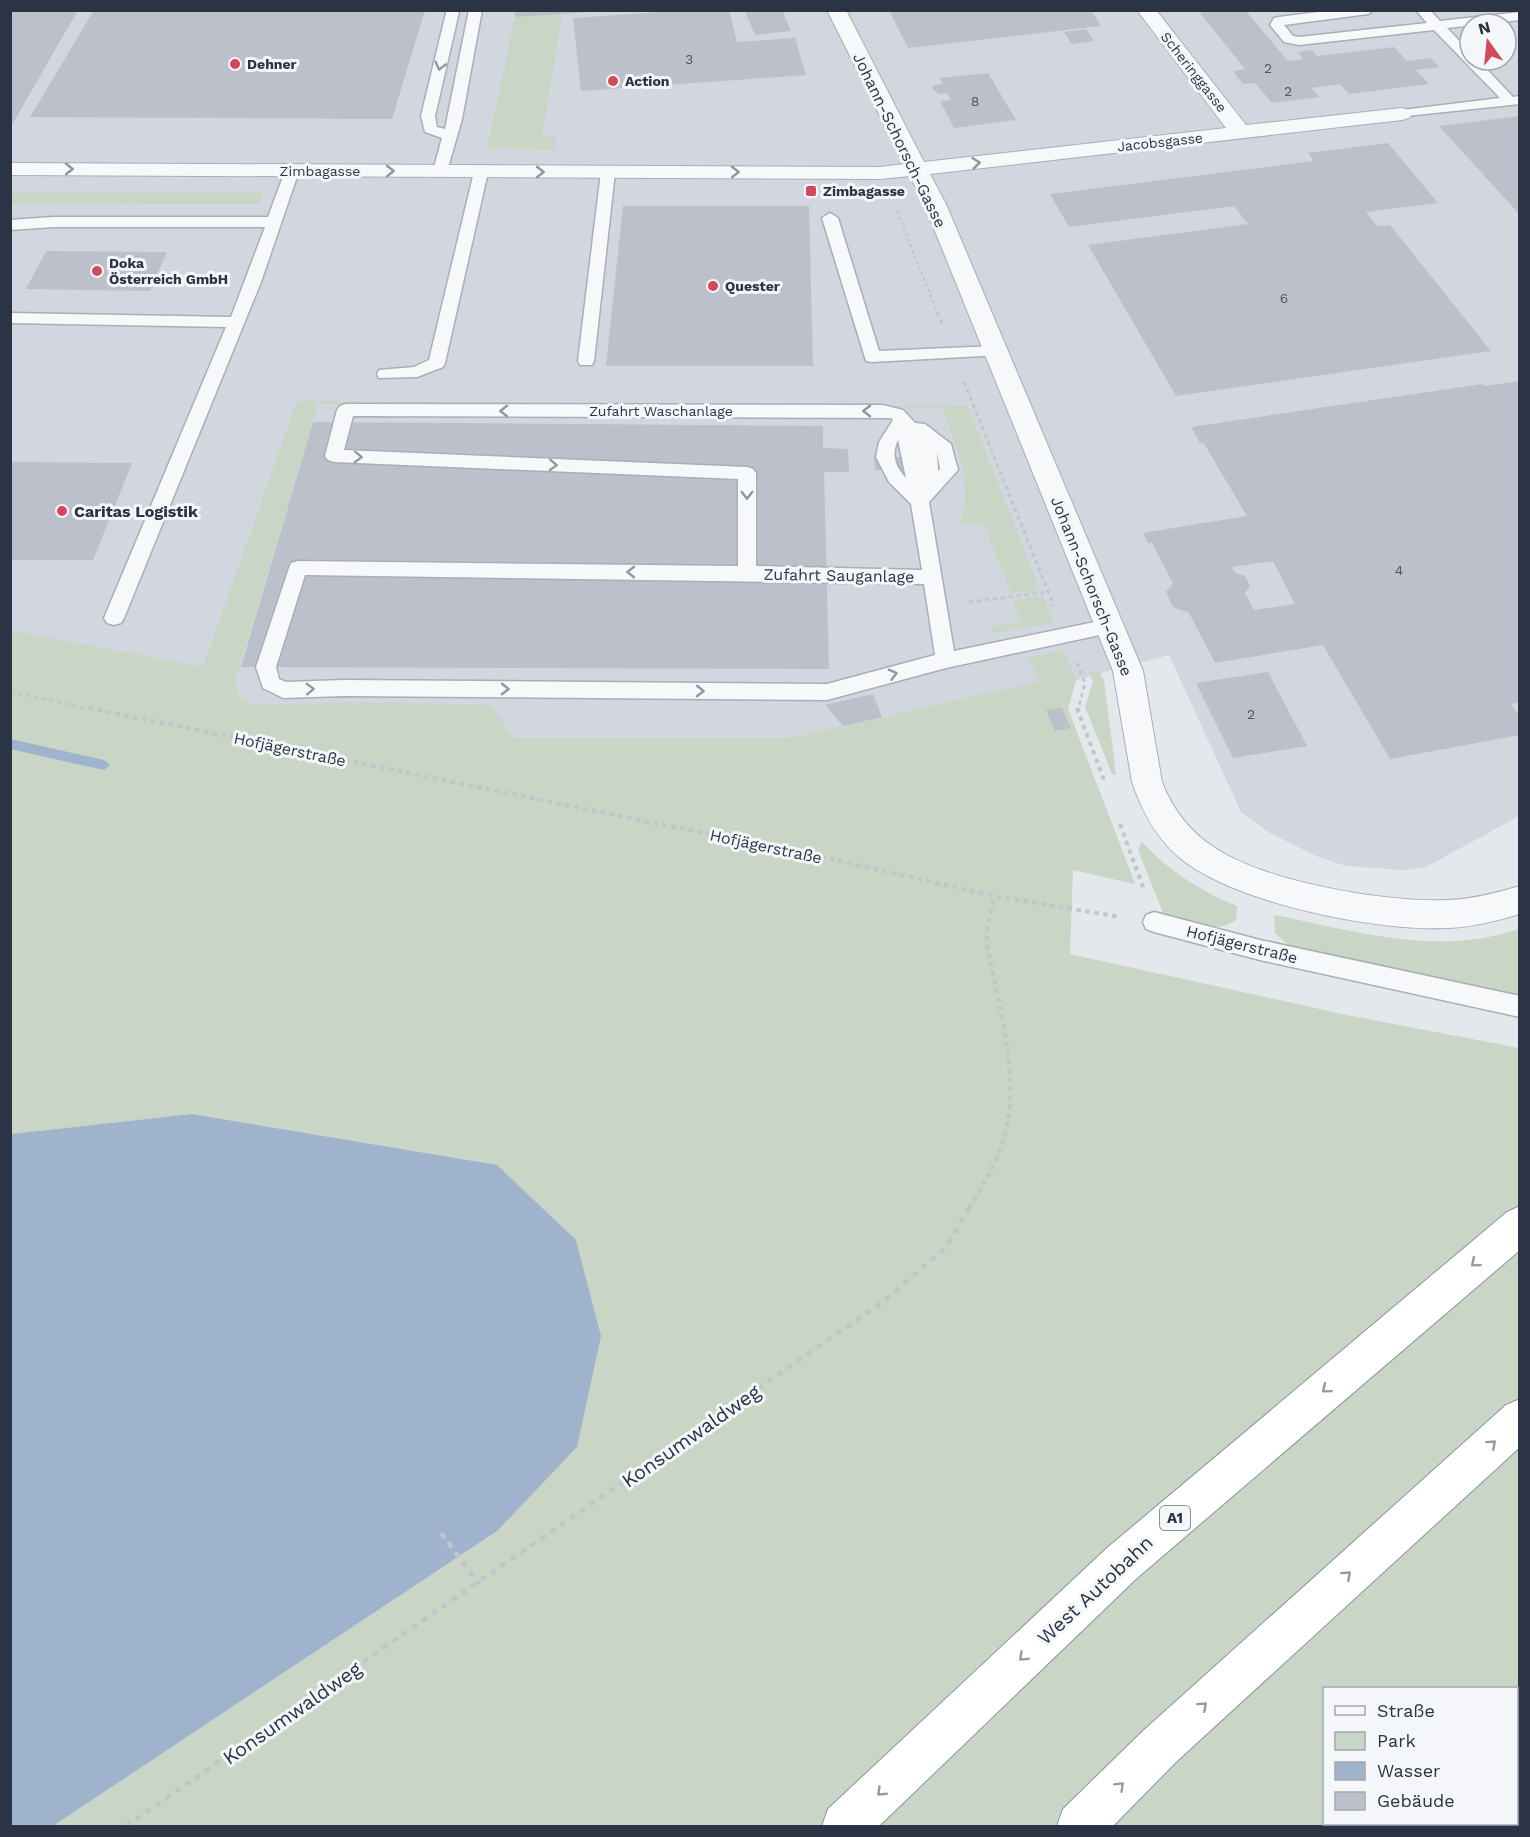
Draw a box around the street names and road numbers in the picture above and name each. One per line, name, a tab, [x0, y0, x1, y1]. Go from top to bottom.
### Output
street label: Scheringgasse	[1158, 29, 1230, 115]
street label: Johann-Schorsch-Gasse	[849, 50, 950, 231]
street label: Jacobsgasse	[1116, 130, 1204, 154]
street label: Zimbagasse	[280, 163, 360, 179]
street label: Zufahrt Waschanlage	[589, 403, 733, 419]
street label: Johann-Schorsch-Gasse	[1047, 494, 1136, 679]
street label: Zufahrt Sauganlage	[763, 565, 915, 586]
street label: Hofjägerstraße	[232, 728, 348, 771]
street label: Hofjägerstraße	[708, 825, 824, 868]
street label: Hofjägerstraße	[1184, 921, 1300, 968]
street label: Konsumwaldweg	[617, 1379, 765, 1493]
road number: A1	[1160, 1506, 1190, 1530]
street label: West Autobahn	[1032, 1530, 1158, 1650]
street label: Konsumwaldweg	[218, 1656, 366, 1770]

